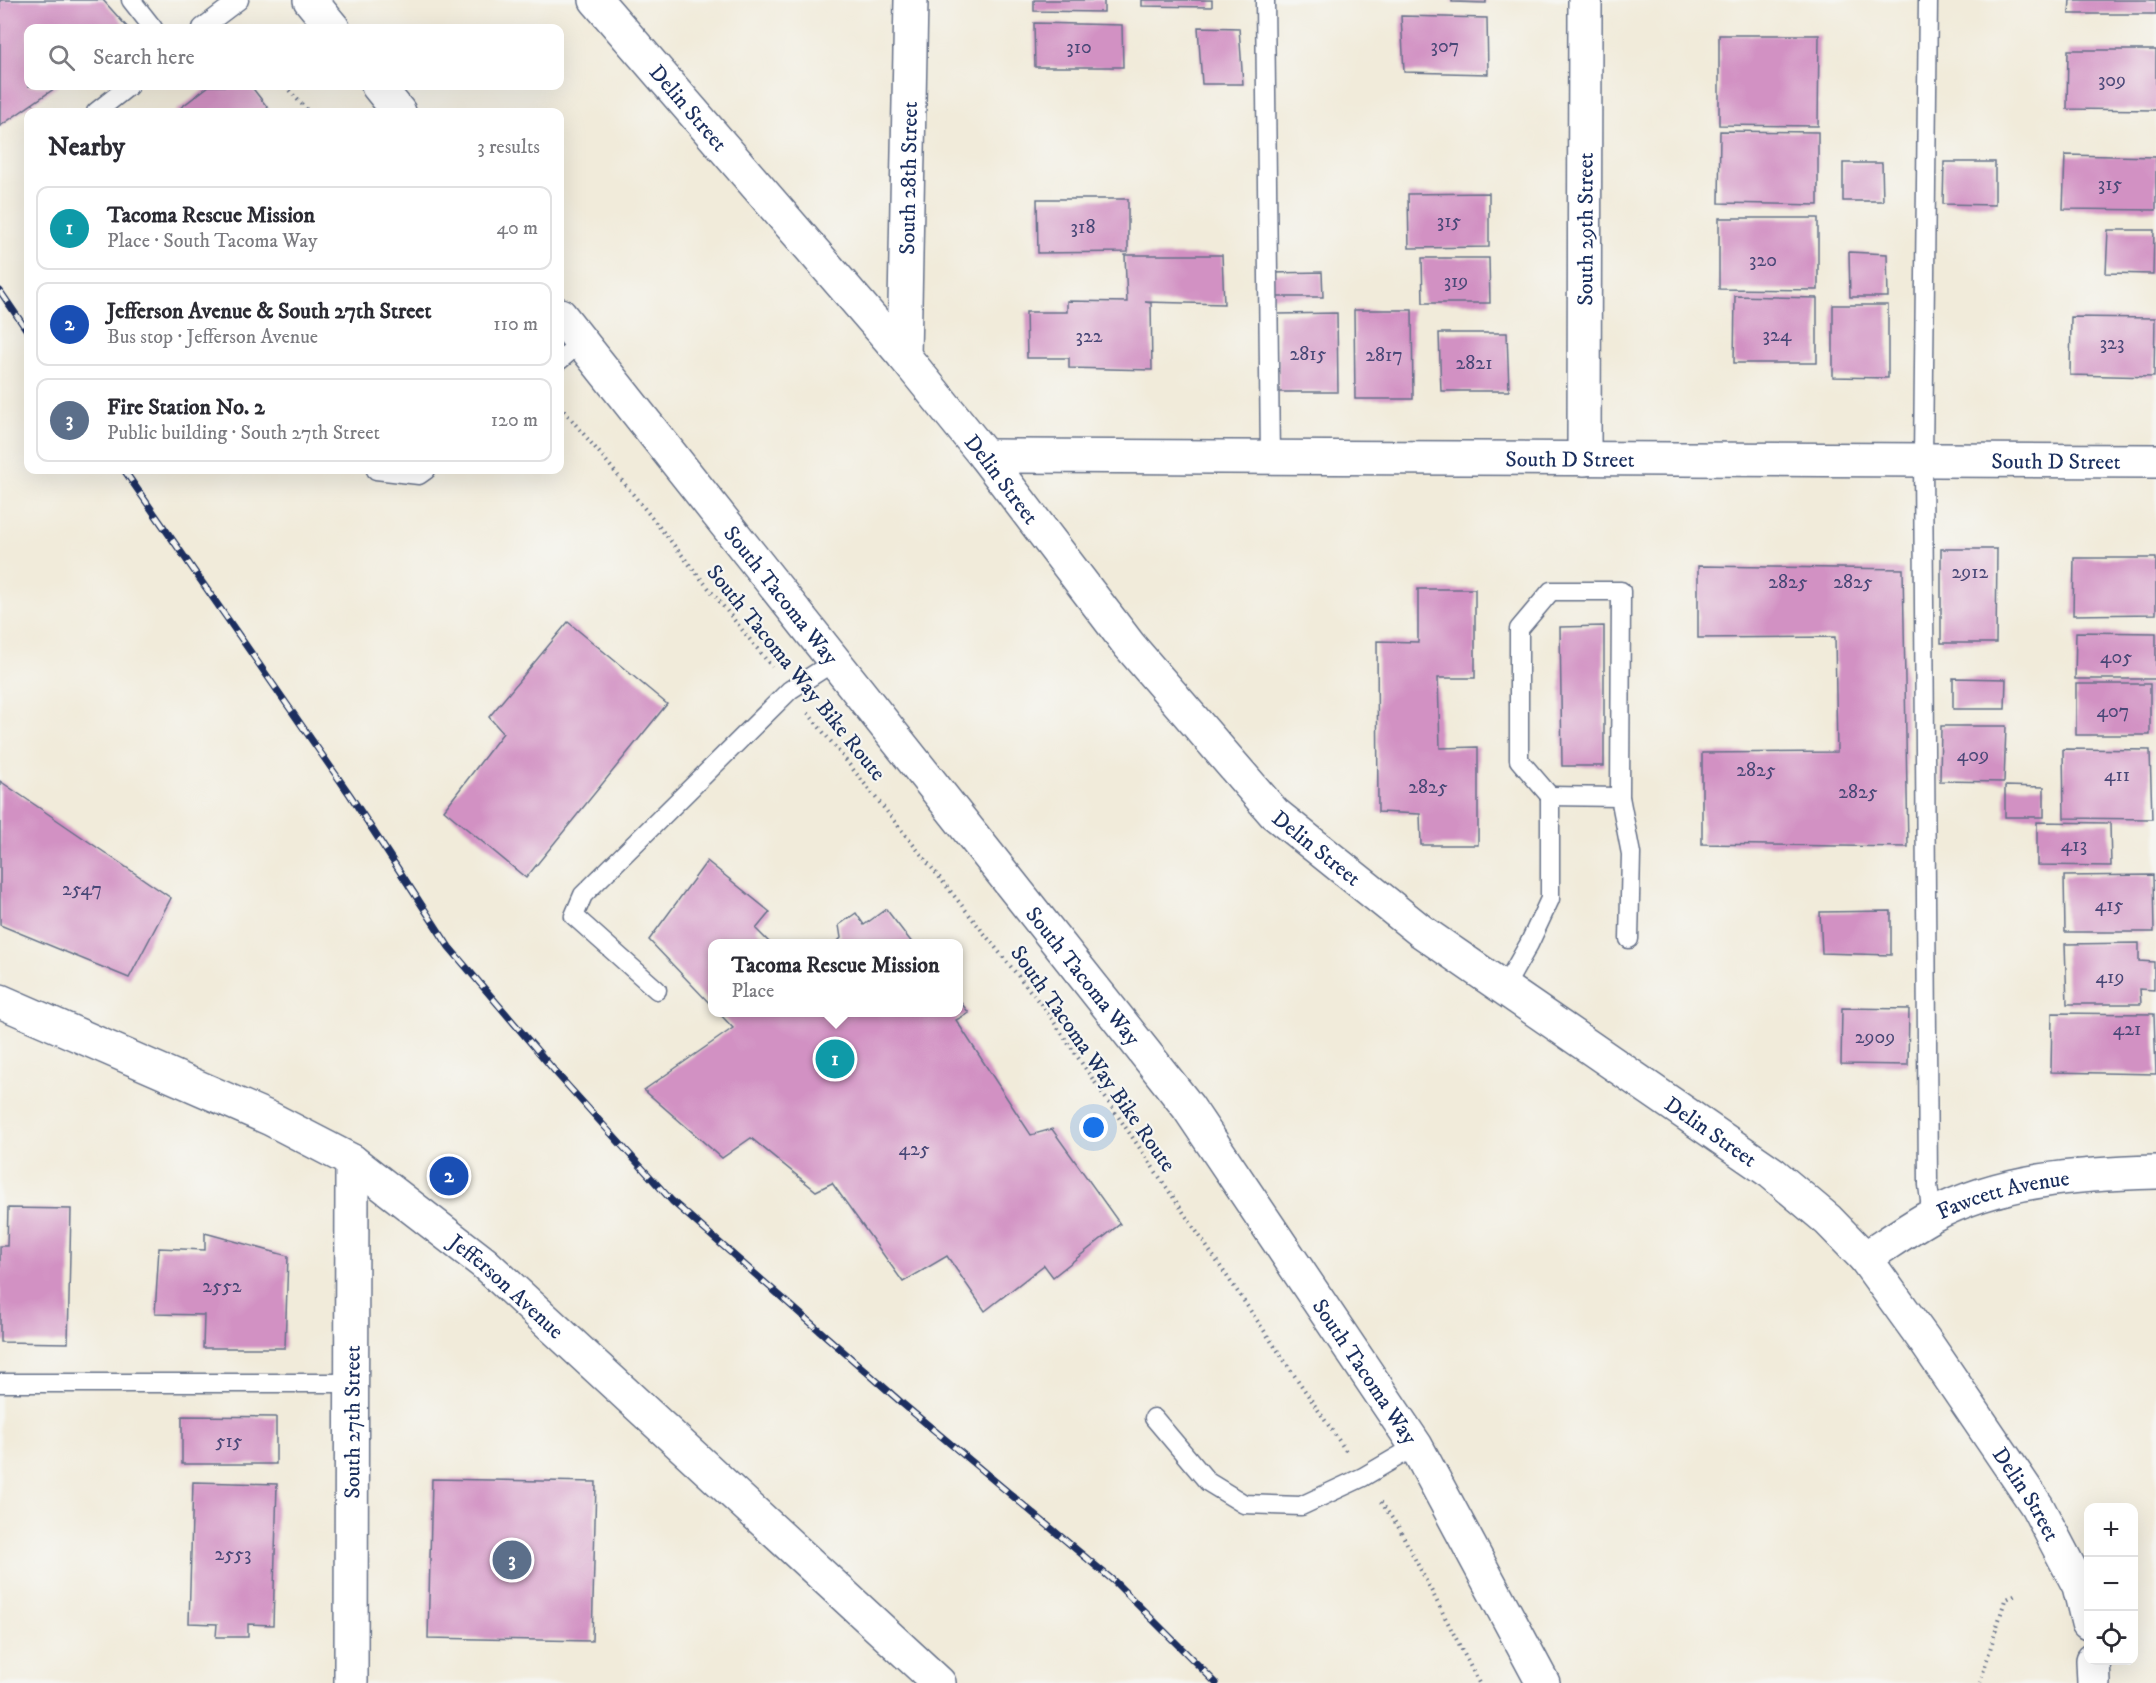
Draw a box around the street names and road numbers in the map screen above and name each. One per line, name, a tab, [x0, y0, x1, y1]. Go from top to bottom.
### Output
street label: Delin Street	[643, 59, 733, 157]
street label: South 28th Street	[894, 101, 924, 255]
street label: South 29th Street	[1572, 152, 1600, 306]
street label: Delin Street	[958, 429, 1044, 530]
street label: South D Street	[1505, 446, 1635, 474]
street label: South D Street	[1991, 448, 2121, 476]
street label: South Tacoma Way	[717, 521, 844, 671]
street label: South Tacoma Way Bike Route	[700, 559, 891, 786]
street label: Delin Street	[1266, 805, 1366, 892]
street label: South Tacoma Way	[1019, 902, 1146, 1052]
street label: South Tacoma Way Bike Route	[1004, 940, 1181, 1177]
street label: Delin Street	[1659, 1091, 1762, 1174]
street label: Fawcett Avenue	[1932, 1165, 2071, 1226]
street label: Jefferson Avenue	[442, 1228, 569, 1345]
street label: South Tacoma Way	[1306, 1294, 1423, 1450]
street label: South 27th Street	[339, 1345, 367, 1499]
street label: Delin Street	[1986, 1442, 2065, 1546]

